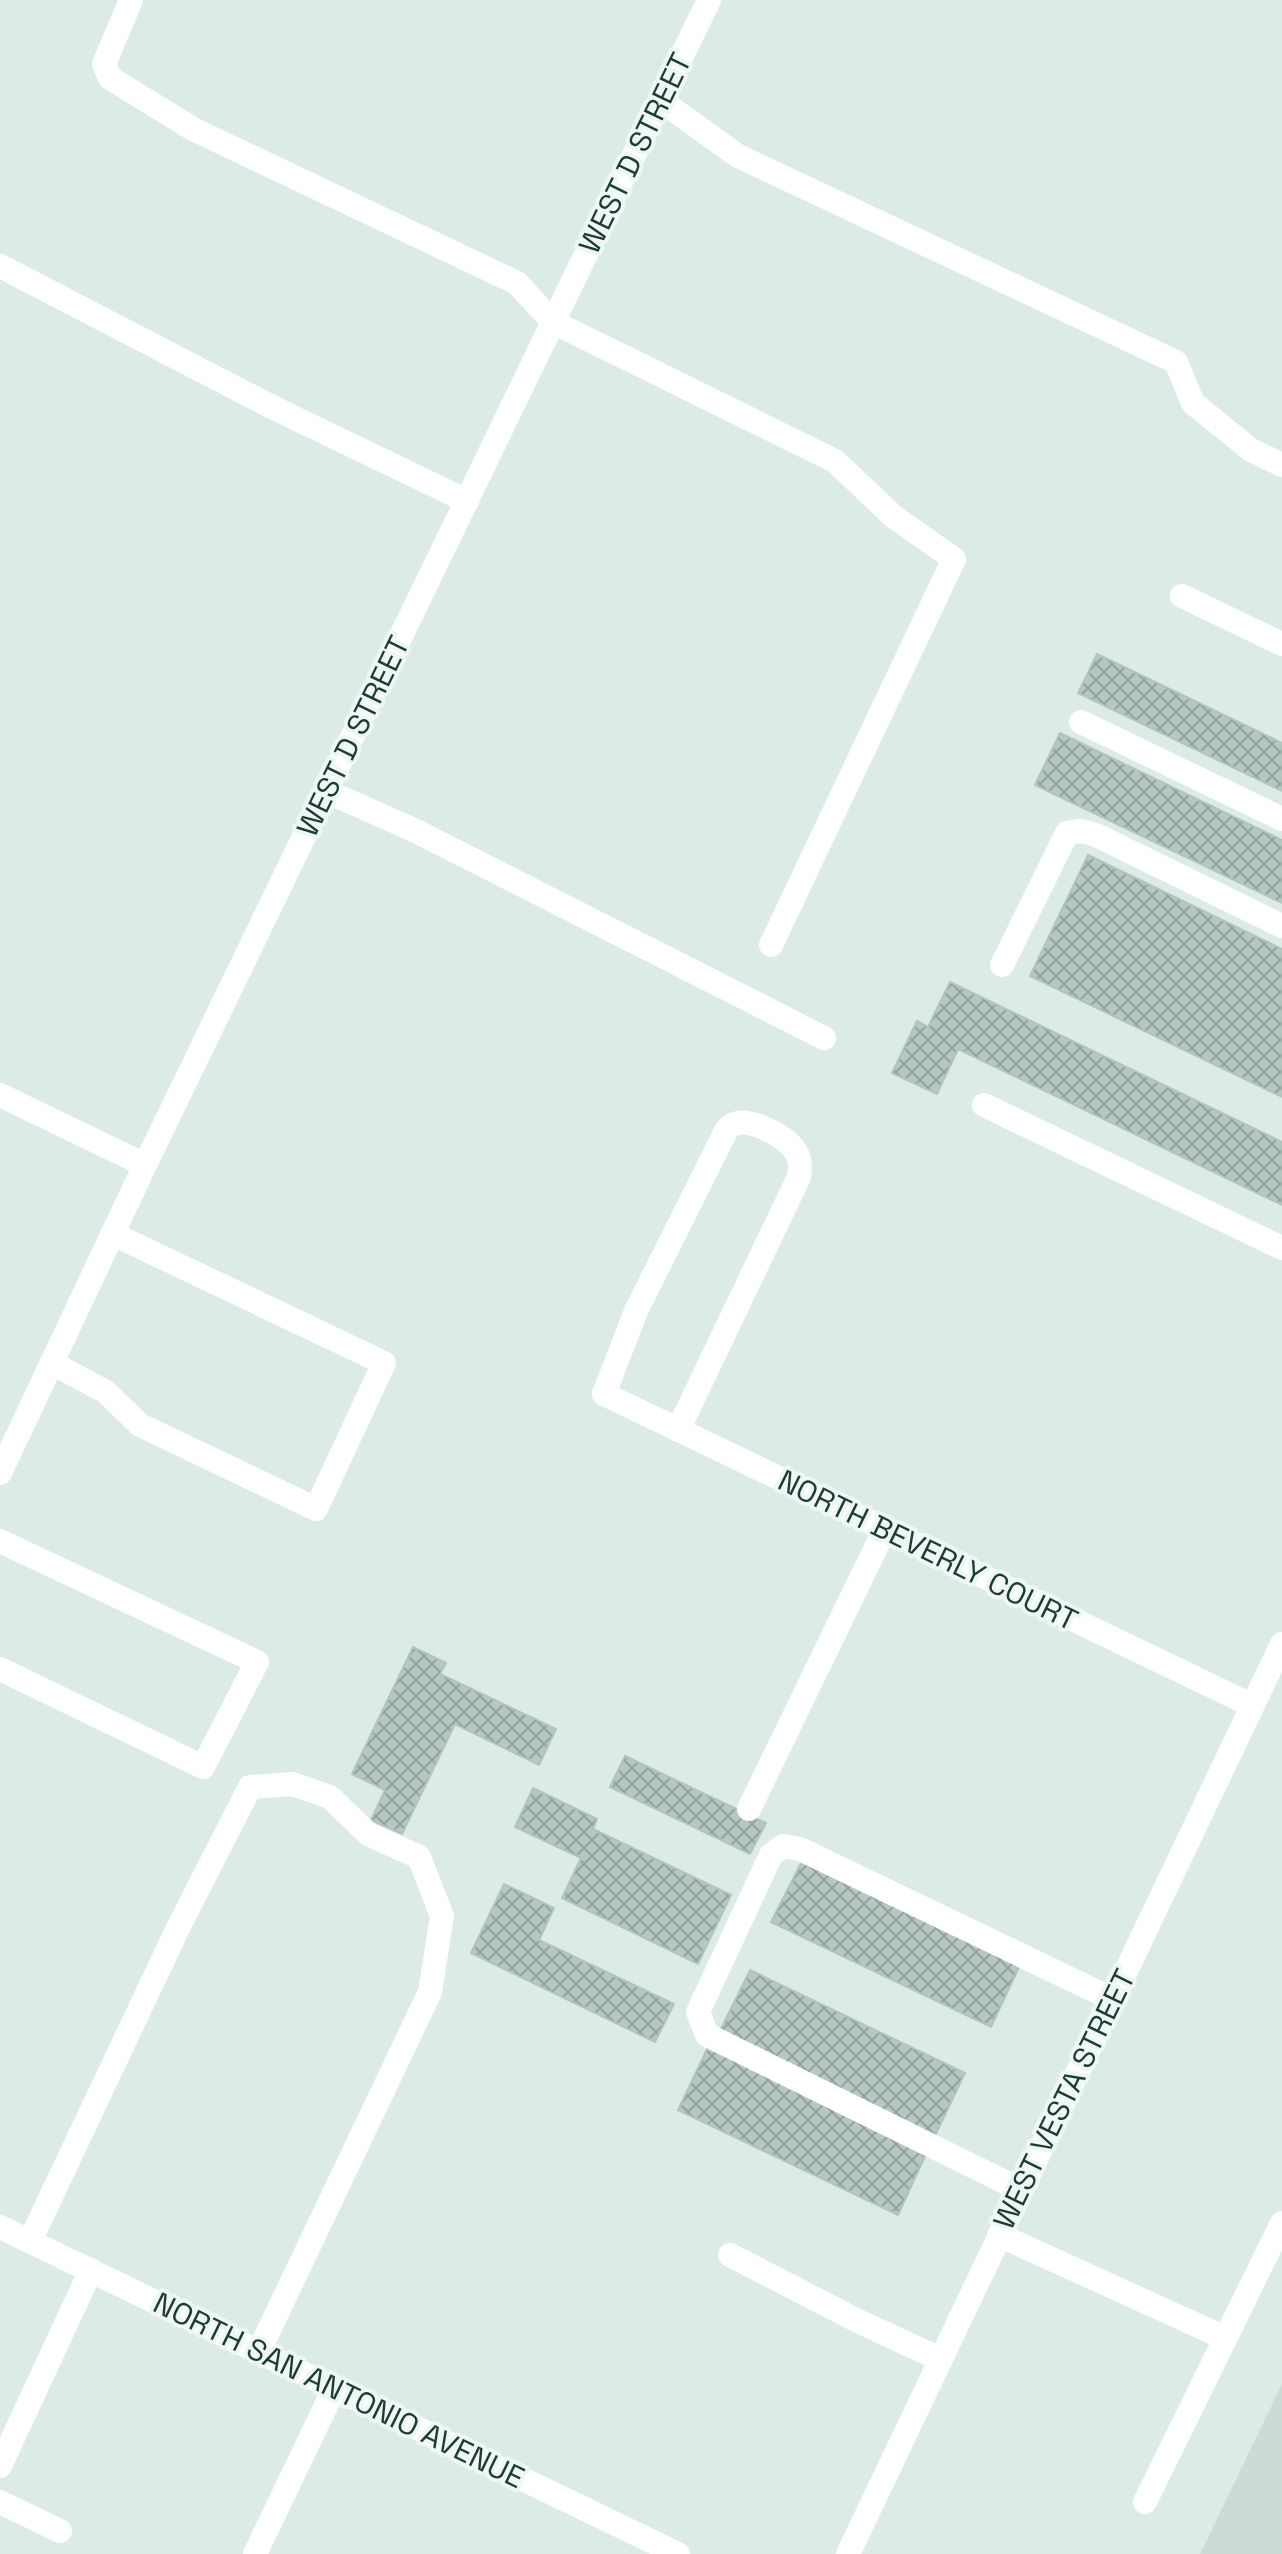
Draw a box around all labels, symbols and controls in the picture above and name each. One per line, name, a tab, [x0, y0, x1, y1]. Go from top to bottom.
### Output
street label: WEST D STREET	[570, 46, 700, 260]
street label: WEST D STREET	[288, 629, 418, 843]
street label: NORTH BEVERLY COURT	[772, 1460, 1084, 1640]
street label: WEST VESTA STREET	[984, 1962, 1144, 2236]
street label: NORTH SAN ANTONIO AVENUE	[147, 2283, 531, 2497]

